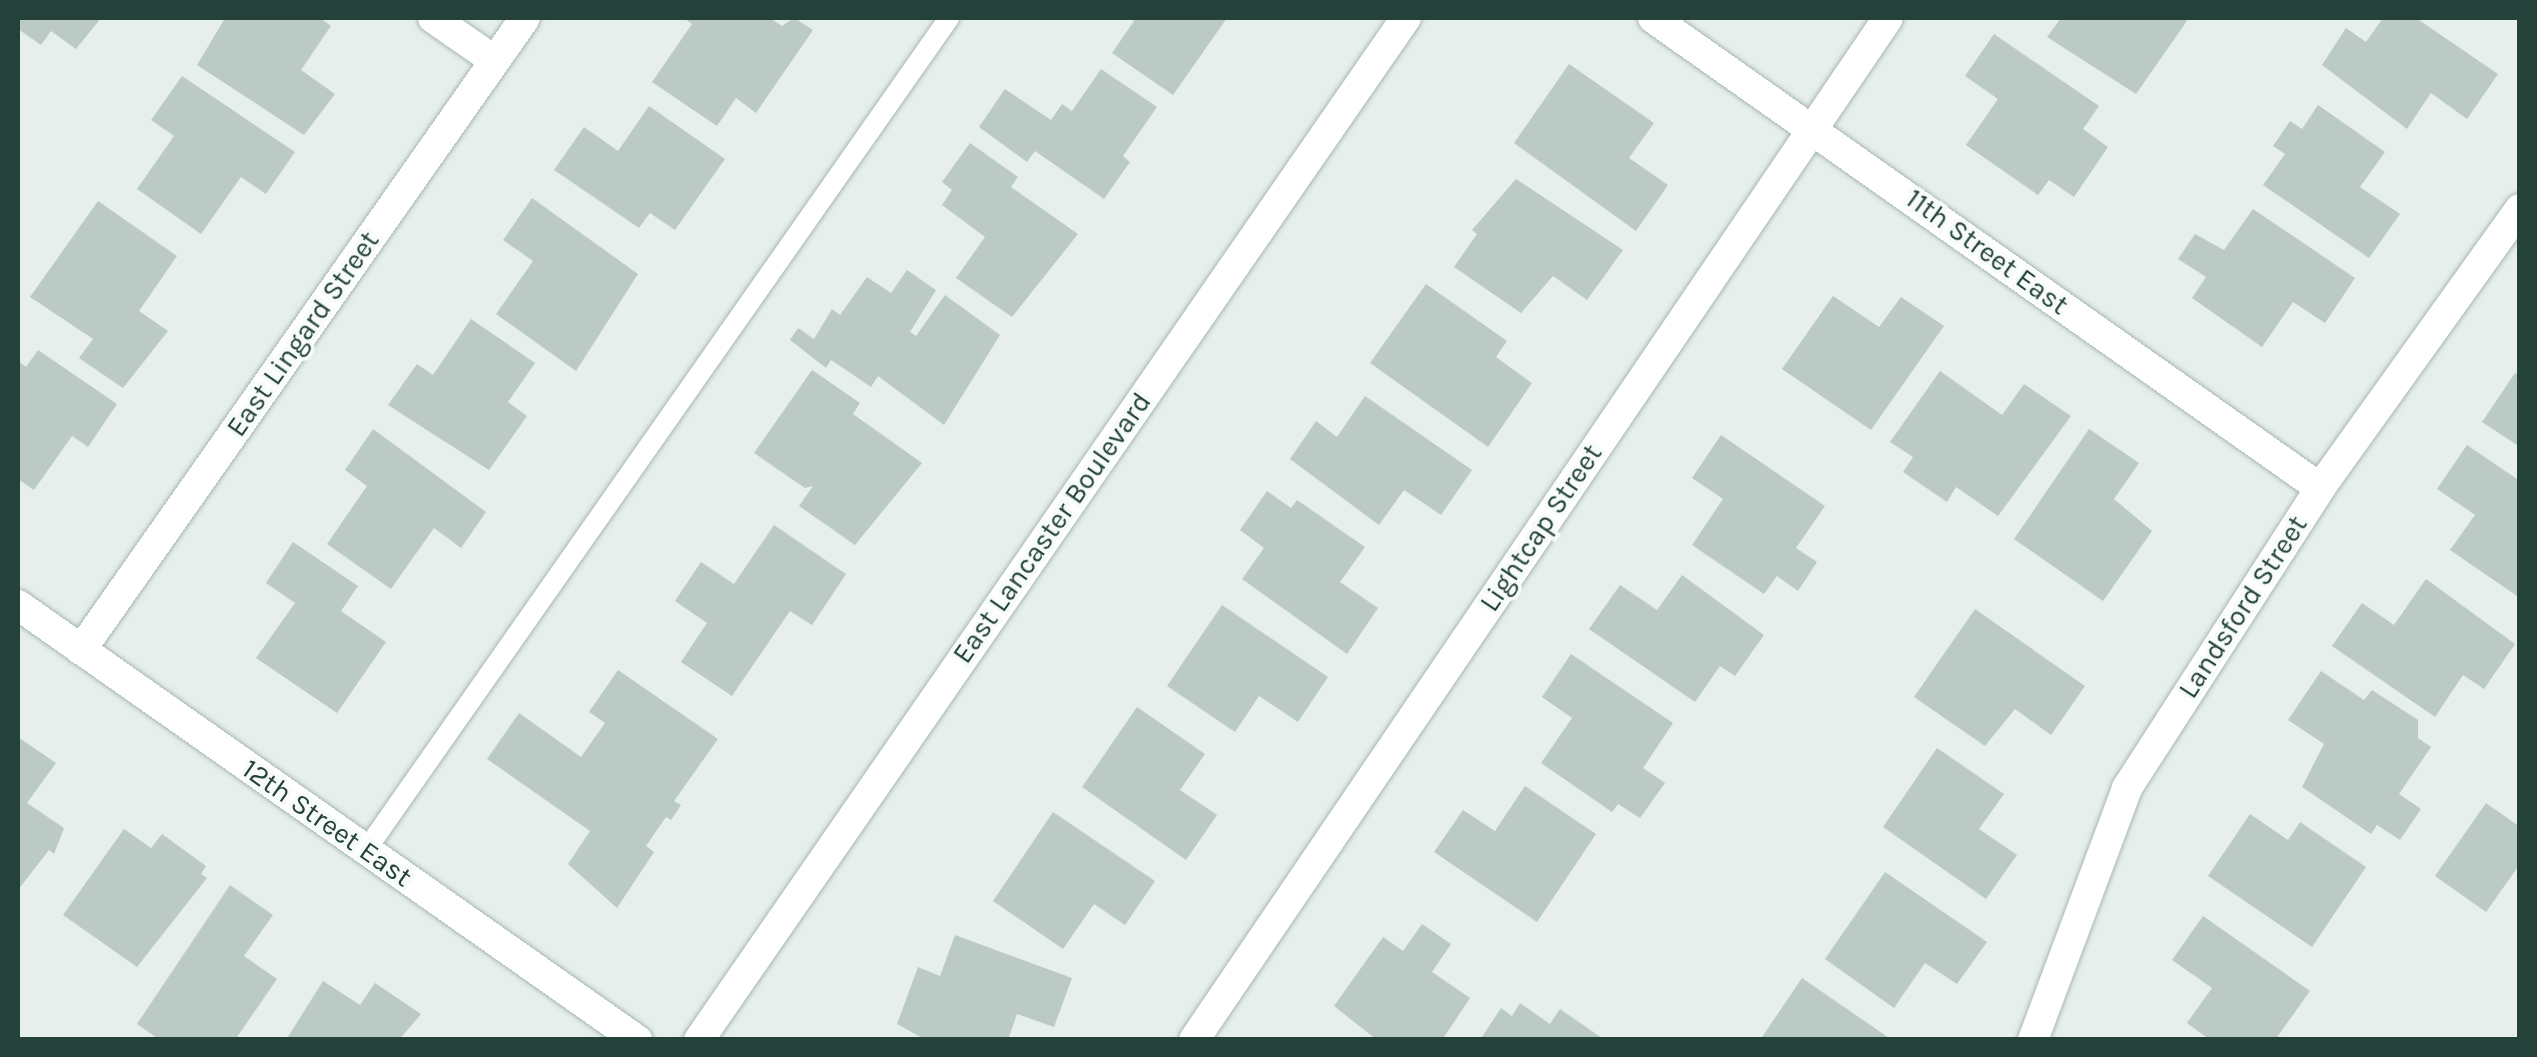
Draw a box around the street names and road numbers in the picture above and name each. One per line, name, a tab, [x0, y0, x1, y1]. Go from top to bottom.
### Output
street label: 11th Street East	[1899, 182, 2075, 322]
street label: East Lingard Street	[220, 225, 386, 443]
street label: East Lancaster Boulevard	[946, 386, 1158, 670]
street label: Lightcap Street	[1473, 438, 1609, 618]
street label: Landsford Street	[2171, 509, 2315, 705]
street label: 12th Street East	[236, 752, 418, 894]

